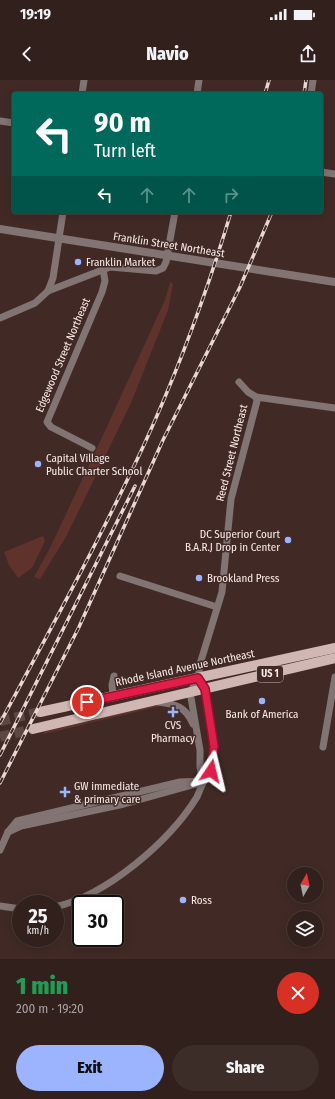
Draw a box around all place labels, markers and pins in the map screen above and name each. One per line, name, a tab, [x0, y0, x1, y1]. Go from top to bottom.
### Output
place label: Franklin Market	[86, 256, 156, 269]
marker: Franklin Market	[73, 257, 83, 267]
place label: Capital Village Public Charter School	[46, 452, 142, 478]
marker: Capital Village Public Charter School	[33, 459, 43, 469]
place label: DC Superior Court B.A.R.J Drop in Center	[185, 528, 280, 554]
marker: DC Superior Court B.A.R.J Drop in Center	[283, 535, 293, 545]
place label: Brookland Press	[207, 572, 280, 585]
marker: Brookland Press	[194, 573, 204, 583]
pin	[70, 685, 104, 719]
marker: Bank of America	[257, 696, 267, 706]
marker: CVS Pharmacy	[168, 707, 178, 717]
place label: Bank of America	[226, 708, 298, 721]
place label: CVS Pharmacy	[151, 719, 195, 745]
place label: GW immediate & primary care	[74, 780, 141, 806]
marker: GW immediate & primary care	[59, 786, 71, 798]
place label: Ross	[191, 894, 212, 907]
marker: Ross	[178, 895, 188, 905]

